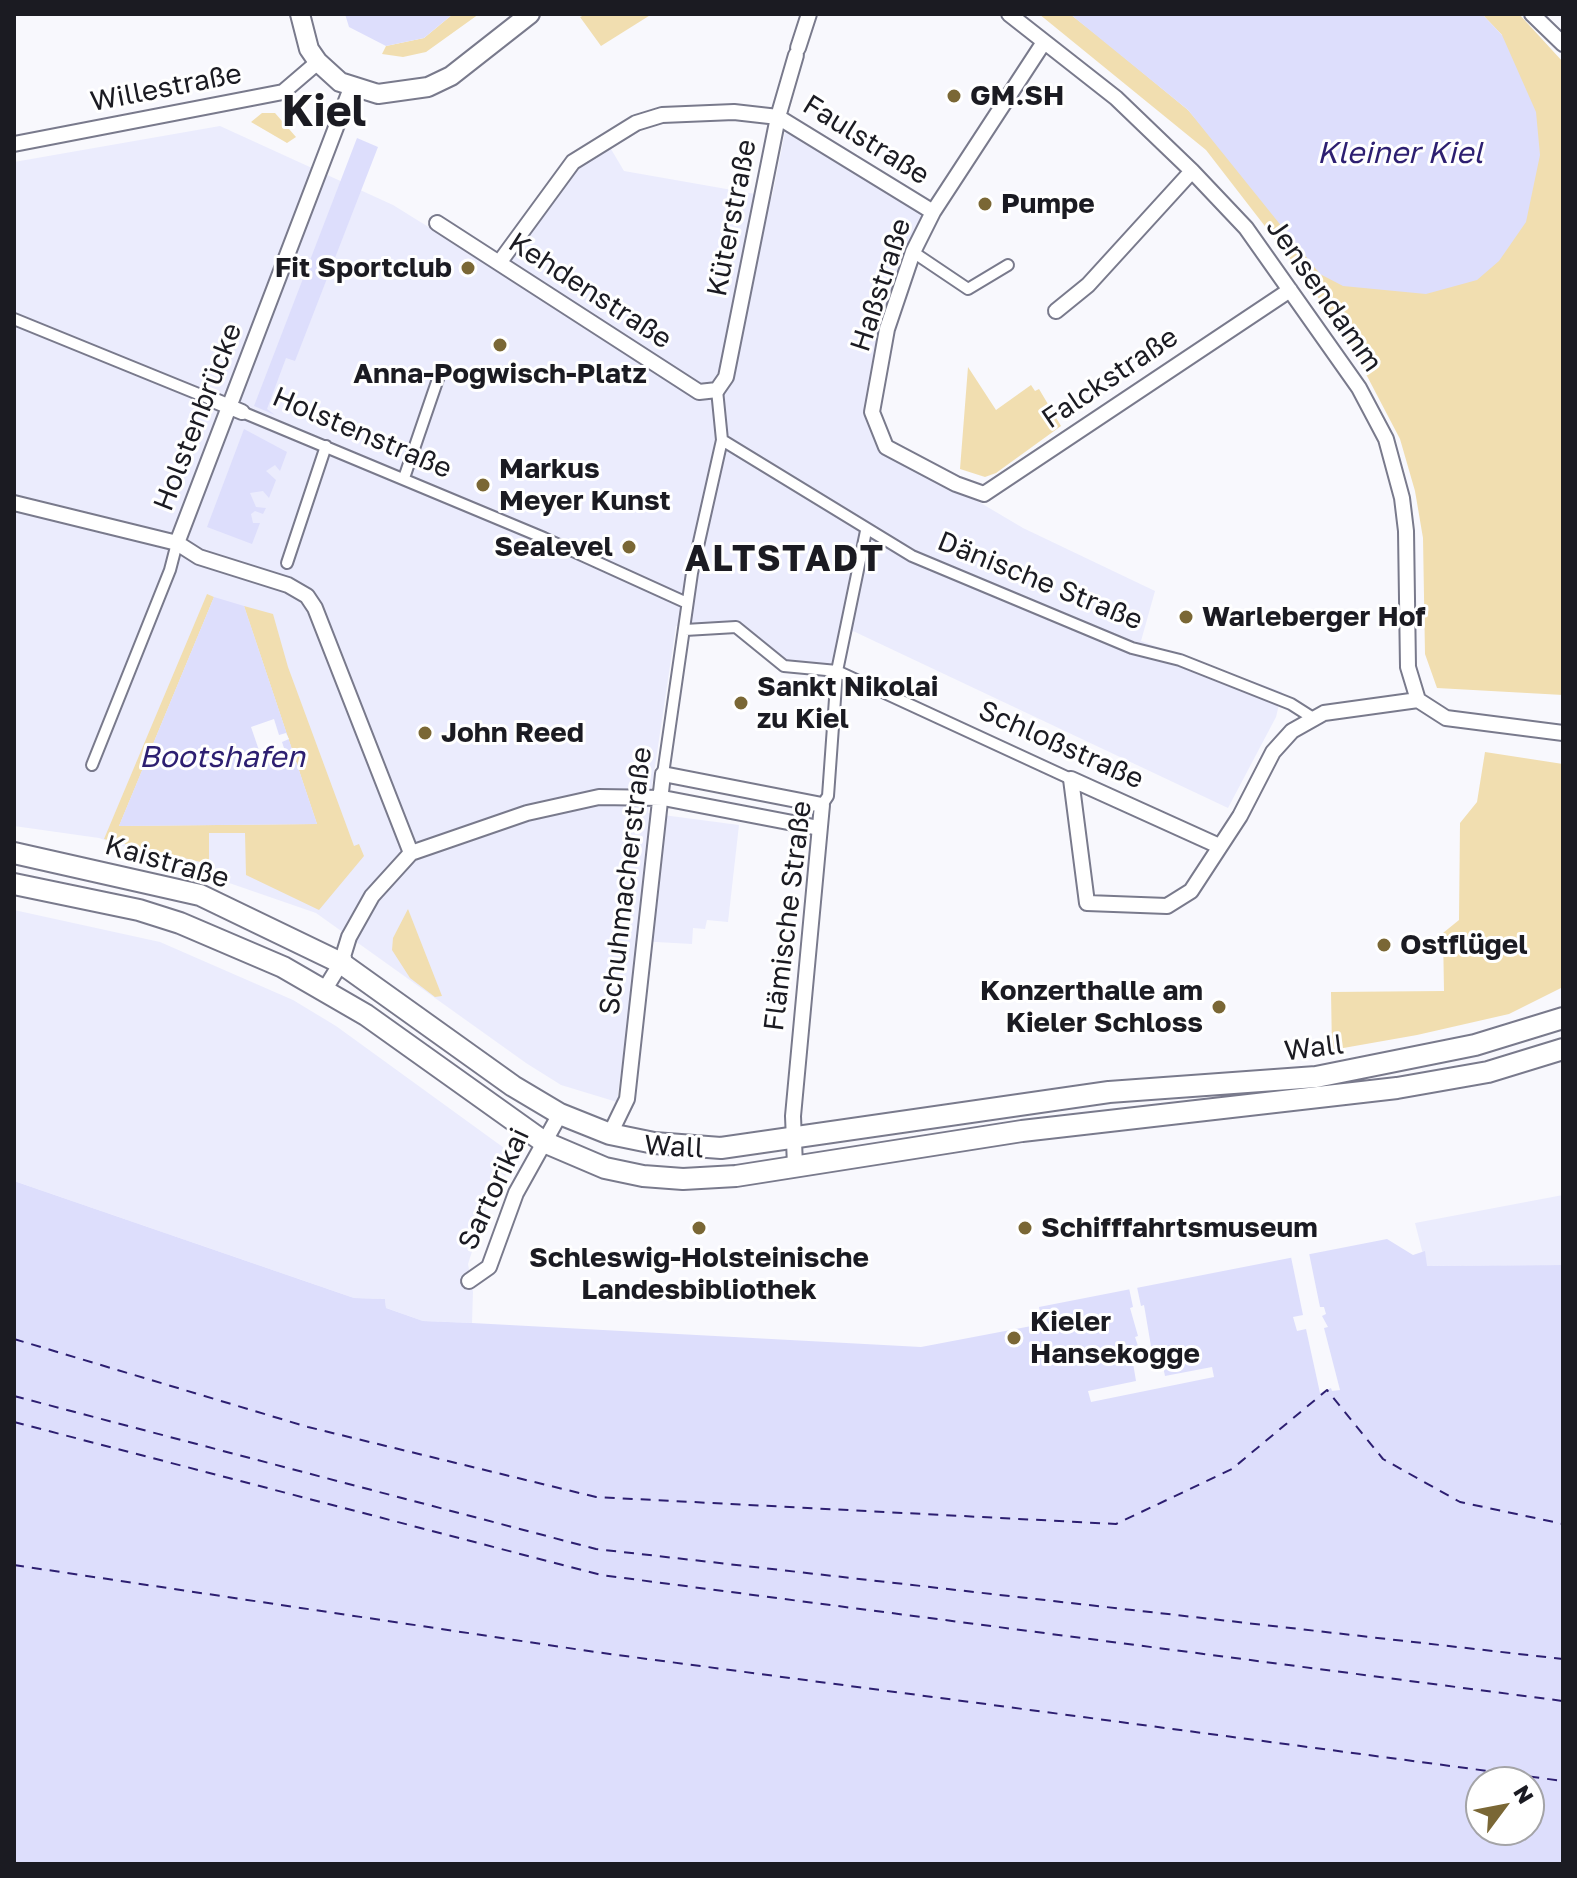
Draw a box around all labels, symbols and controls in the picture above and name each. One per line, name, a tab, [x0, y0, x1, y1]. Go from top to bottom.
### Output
street label: Willestraße	[88, 57, 244, 119]
place label: GM.SH	[970, 79, 1064, 113]
district label: Kiel	[282, 86, 366, 138]
marker: GM.SH	[945, 87, 963, 105]
street label: Faulstraße	[797, 88, 935, 192]
water label: Kleiner Kiel	[1317, 135, 1483, 171]
street label: Küterstraße	[700, 137, 764, 299]
place label: Pumpe	[1001, 187, 1095, 221]
marker: Pumpe	[976, 195, 994, 213]
street label: Jensendamm	[1259, 212, 1389, 378]
street label: Haßstraße	[844, 214, 918, 356]
street label: Kehdenstraße	[502, 226, 678, 356]
place label: Fit Sportclub	[275, 251, 452, 285]
marker: Fit Sportclub	[459, 259, 477, 277]
street label: Holstenbrücke	[147, 318, 249, 516]
street label: Falckstraße	[1036, 320, 1184, 436]
marker: Anna-Pogwisch-Platz	[491, 336, 509, 354]
place label: Anna-Pogwisch-Platz	[353, 357, 647, 391]
street label: Holstenstraße	[267, 380, 457, 486]
place label: Markus Meyer Kunst	[499, 452, 671, 518]
marker: Markus Meyer Kunst	[474, 476, 492, 494]
street label: Dänische Straße	[933, 525, 1147, 637]
place label: Sealevel	[494, 530, 613, 564]
marker: Sealevel	[620, 538, 638, 556]
district label: ALTSTADT	[685, 538, 885, 582]
place label: Warleberger Hof	[1202, 600, 1426, 634]
marker: Warleberger Hof	[1177, 608, 1195, 626]
place label: Sankt Nikolai zu Kiel	[757, 670, 939, 736]
marker: Sankt Nikolai zu Kiel	[732, 694, 750, 712]
street label: Schloßstraße	[973, 694, 1149, 796]
place label: John Reed	[441, 716, 584, 750]
marker: John Reed	[416, 724, 434, 742]
water label: Bootshafen	[139, 739, 305, 775]
street label: Schuhmacherstraße	[593, 745, 659, 1017]
street label: Flämische Straße	[757, 799, 819, 1033]
street label: Kaistraße	[101, 828, 233, 896]
place label: Ostflügel	[1400, 928, 1528, 962]
marker: Ostflügel	[1375, 936, 1393, 954]
place label: Konzerthalle am Kieler Schloss	[980, 974, 1203, 1040]
marker: Konzerthalle am Kieler Schloss	[1210, 998, 1228, 1016]
street label: Wall	[1282, 1028, 1346, 1068]
street label: Sartorikai	[451, 1123, 537, 1255]
street label: Wall	[643, 1129, 705, 1165]
place label: Schifffahrtsmuseum	[1041, 1211, 1318, 1245]
marker: Schleswig-Holsteinische Landesbibliothek	[690, 1219, 708, 1237]
marker: Schifffahrtsmuseum	[1016, 1219, 1034, 1237]
place label: Schleswig-Holsteinische Landesbibliothek	[529, 1241, 869, 1307]
place label: Kieler Hansekogge	[1030, 1305, 1200, 1371]
marker: Kieler Hansekogge	[1005, 1329, 1023, 1347]
north arrow	[1465, 1766, 1545, 1846]
text: N	[1508, 1780, 1540, 1808]

